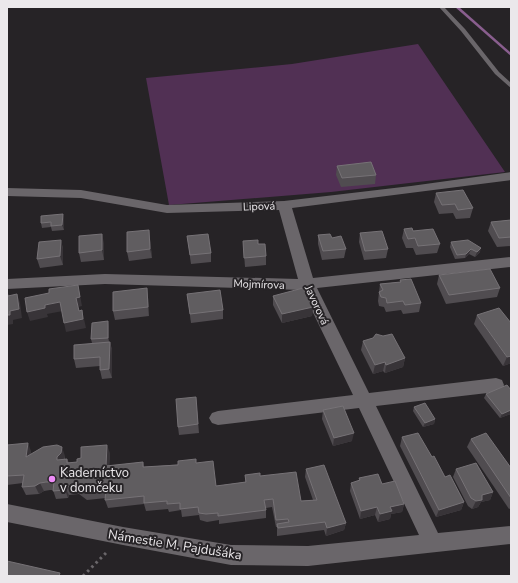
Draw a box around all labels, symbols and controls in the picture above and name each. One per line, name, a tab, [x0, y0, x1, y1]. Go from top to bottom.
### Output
street label: Lipová	[243, 198, 276, 215]
street label: Mojmírova	[233, 276, 285, 293]
street label: Javorová	[300, 282, 332, 328]
place label: Kaderníctvo v domčeku	[60, 464, 129, 497]
marker: Kaderníctvo v domčeku	[47, 474, 57, 484]
street label: Námestie M. Pajdušáka	[107, 526, 243, 564]

